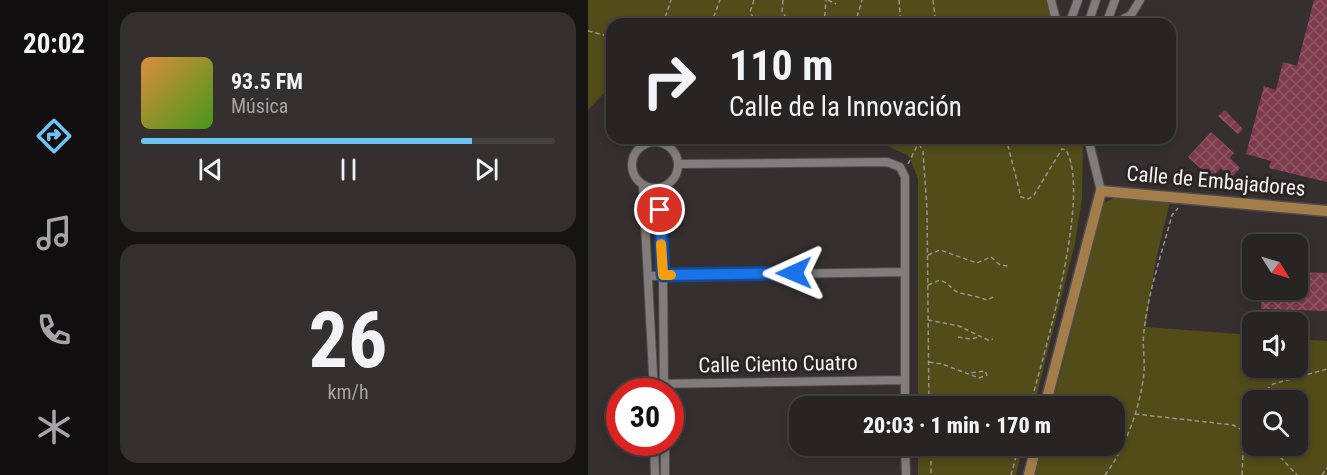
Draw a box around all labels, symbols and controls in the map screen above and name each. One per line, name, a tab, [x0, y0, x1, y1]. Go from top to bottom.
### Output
text: 20:02	[23, 28, 85, 60]
text: 110 m	[729, 41, 834, 90]
icon: right	[630, 42, 708, 120]
text: 93.5 FM	[231, 69, 303, 94]
text: Calle de la Innovación	[729, 91, 962, 123]
text: Música	[231, 94, 288, 118]
icon: directions	[33, 115, 75, 157]
icon: previous	[194, 153, 227, 186]
icon: pause	[332, 153, 365, 186]
icon: next	[470, 153, 503, 186]
street label: Calle de Embajadores	[1126, 161, 1306, 201]
pin	[634, 184, 685, 235]
icon: arrive	[643, 193, 676, 226]
icon: music	[33, 212, 75, 254]
north arrow	[1242, 234, 1308, 300]
map controls	[1242, 234, 1308, 456]
position arrow	[762, 241, 826, 305]
text: 26	[309, 295, 387, 386]
icon: phone	[33, 309, 75, 351]
button: sound	[1242, 312, 1308, 378]
street label: Calle Ciento Cuatro	[698, 351, 858, 377]
speed limit sign: 30	[606, 378, 684, 456]
text: km/h	[327, 380, 369, 404]
button: search	[1242, 390, 1308, 456]
icon: climate	[33, 406, 75, 448]
text: 20:03 · 1 min · 170 m	[863, 413, 1051, 438]

